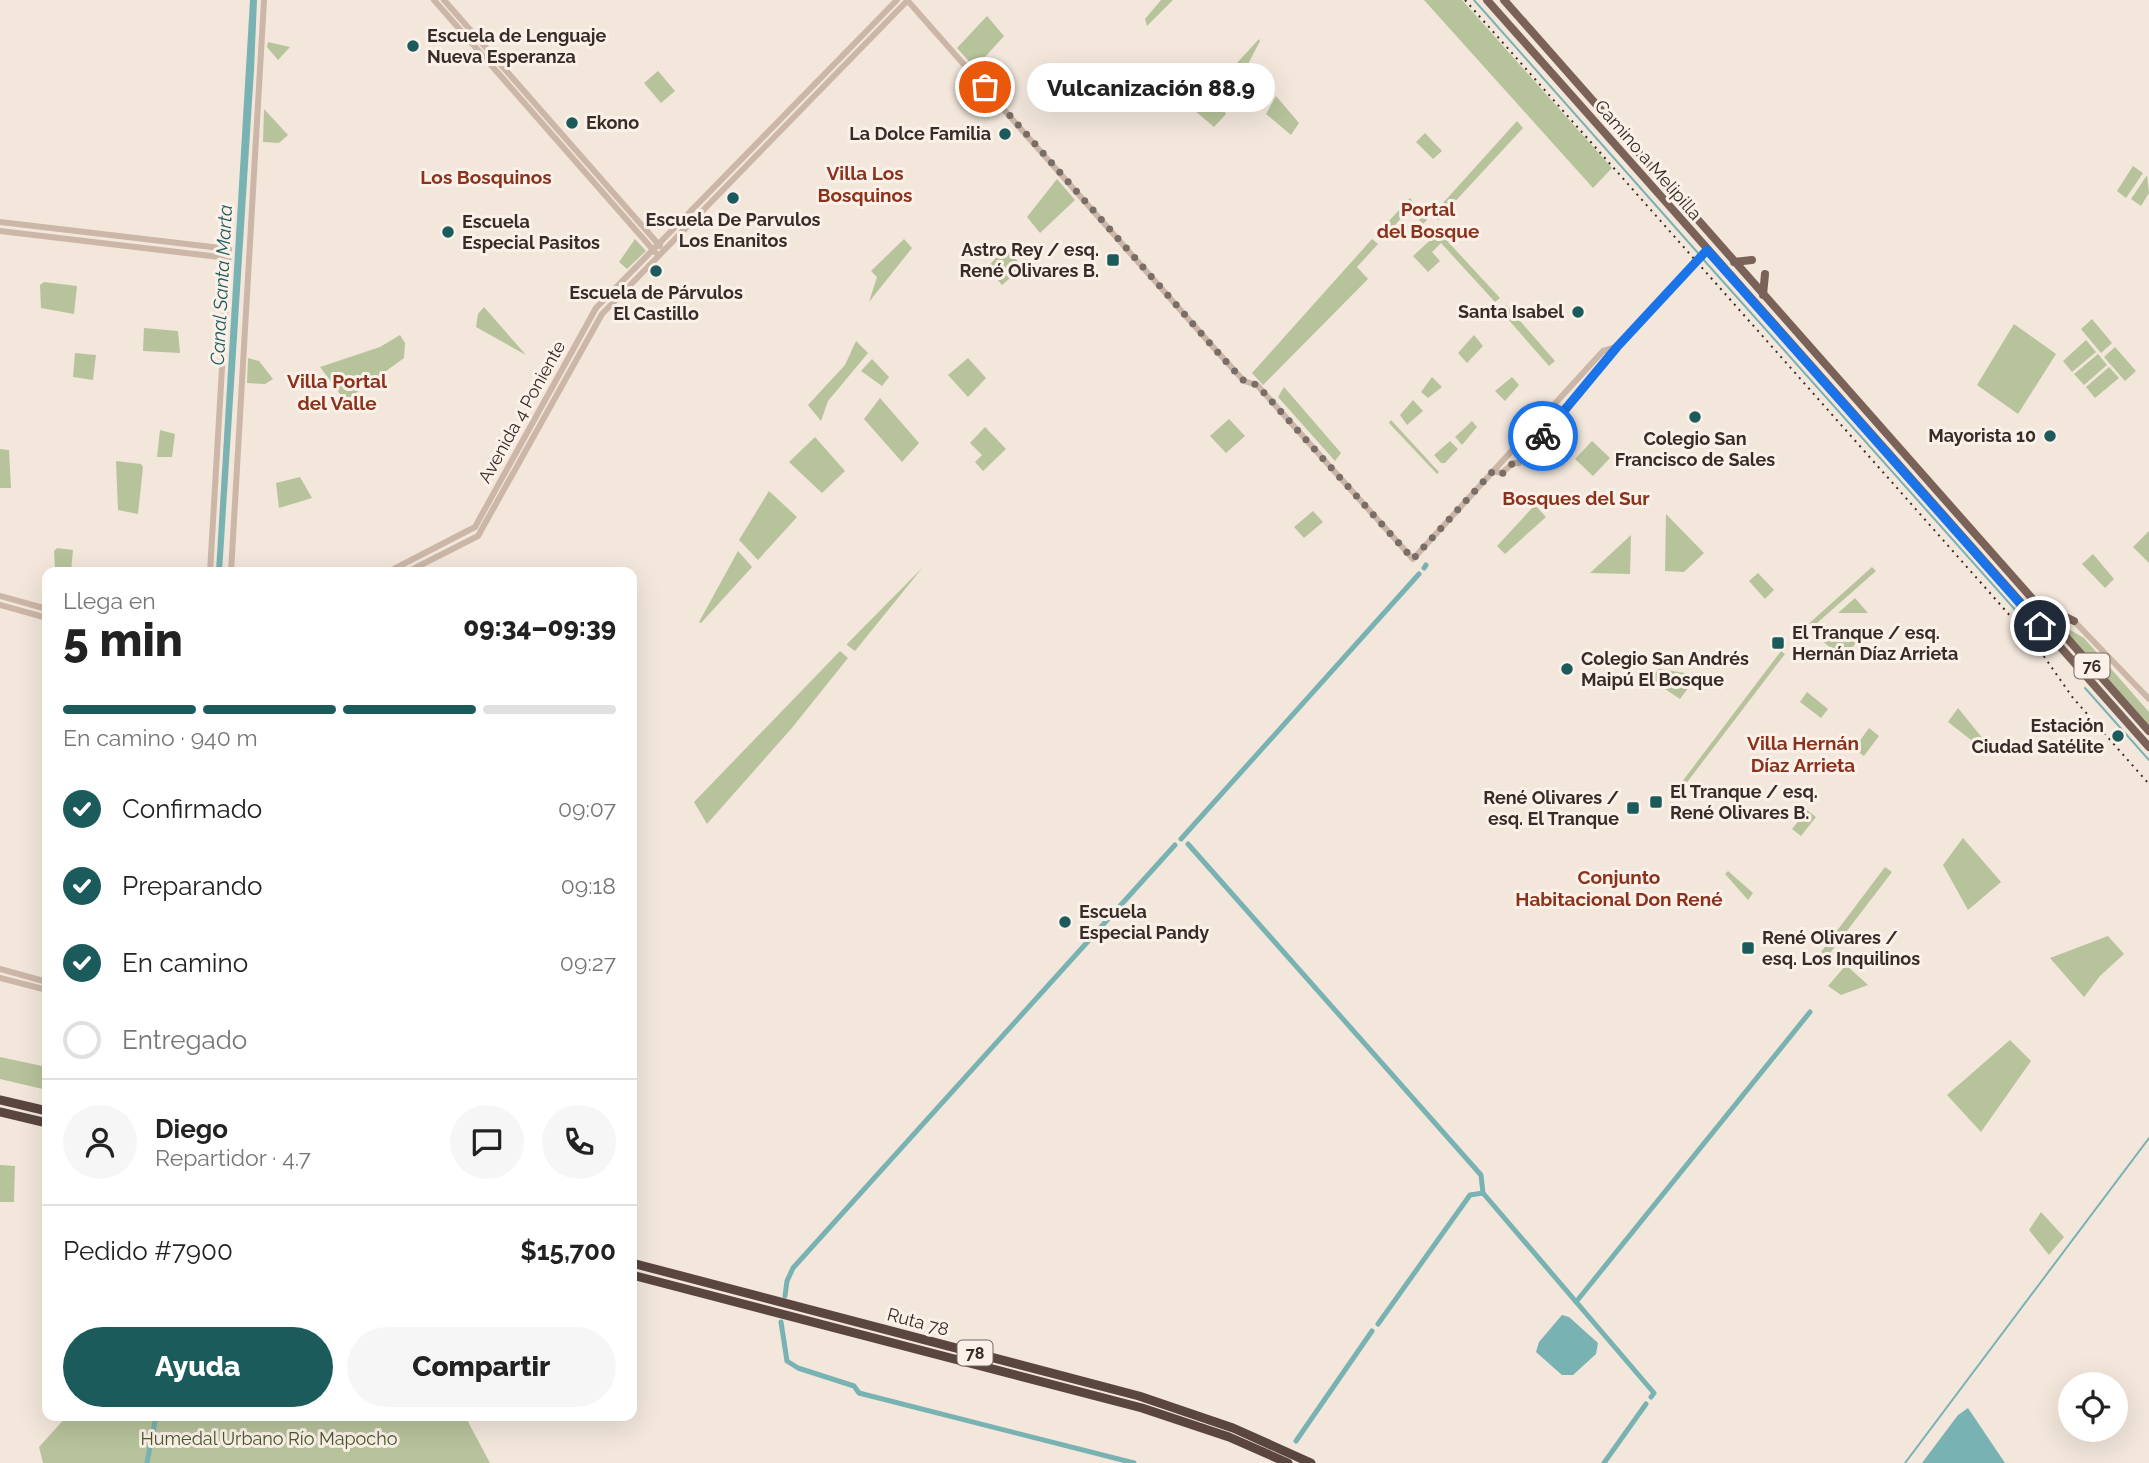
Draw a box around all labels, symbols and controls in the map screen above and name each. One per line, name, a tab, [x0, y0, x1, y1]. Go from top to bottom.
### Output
place label: Escuela de Lenguaje Nueva Esperanza	[427, 25, 606, 67]
marker: Escuela de Lenguaje Nueva Esperanza	[405, 38, 421, 54]
pin	[955, 57, 1015, 117]
callout: Vulcanización 88.9	[1027, 62, 1276, 112]
icon: bag	[966, 68, 1004, 106]
text: Vulcanización 88.9	[1047, 74, 1255, 101]
street label: Camino a Melipilla	[1590, 95, 1706, 224]
place label: Ekono	[586, 112, 639, 133]
marker: Ekono	[564, 115, 580, 131]
place label: La Dolce Familia	[849, 123, 991, 144]
marker: La Dolce Familia	[997, 126, 1013, 142]
district label: Villa Los Bosquinos	[818, 162, 912, 206]
district label: Los Bosquinos	[420, 166, 552, 188]
marker: Escuela De Parvulos Los Enanitos	[725, 190, 741, 206]
district label: Portal del Bosque	[1377, 198, 1479, 242]
water label: Canal Santa Marta	[206, 204, 236, 366]
place label: Escuela De Parvulos Los Enanitos	[646, 209, 821, 251]
place label: Escuela Especial Pasitos	[462, 211, 600, 253]
marker: Escuela Especial Pasitos	[440, 224, 456, 240]
place label: Astro Rey / esq. René Olivares B.	[960, 239, 1099, 281]
marker: Astro Rey / esq. René Olivares B.	[1105, 252, 1121, 268]
marker: Escuela de Párvulos El Castillo	[648, 263, 664, 279]
place label: Escuela de Párvulos El Castillo	[569, 282, 743, 324]
place label: Santa Isabel	[1458, 301, 1564, 322]
marker: Santa Isabel	[1570, 304, 1586, 320]
street label: Avenida 4 Poniente	[474, 337, 570, 487]
district label: Villa Portal del Valle	[287, 370, 388, 414]
courier	[1508, 401, 1578, 471]
marker: Colegio San Francisco de Sales	[1687, 409, 1703, 425]
icon: bike	[1524, 417, 1562, 455]
place label: Mayorista 10	[1928, 425, 2036, 446]
place label: Colegio San Francisco de Sales	[1615, 428, 1775, 470]
marker: Mayorista 10	[2042, 428, 2058, 444]
district label: Bosques del Sur	[1502, 487, 1650, 509]
text: Llega en	[63, 587, 156, 614]
pin	[2010, 596, 2070, 656]
icon: home	[2021, 607, 2059, 645]
text: 09:34–09:39	[463, 612, 616, 642]
text: 5 min	[63, 613, 183, 667]
place label: El Tranque / esq. Hernán Díaz Arrieta	[1792, 622, 1958, 664]
marker: El Tranque / esq. Hernán Díaz Arrieta	[1770, 635, 1786, 651]
place label: Colegio San Andrés Maipú El Bosque	[1581, 648, 1749, 690]
road number: 76	[2074, 653, 2110, 678]
marker: Colegio San Andrés Maipú El Bosque	[1559, 661, 1575, 677]
place label: Estación Ciudad Satélite	[1971, 715, 2104, 757]
text: En camino · 940 m	[63, 724, 258, 751]
marker: Estación Ciudad Satélite	[2110, 728, 2126, 744]
district label: Villa Hernán Díaz Arrieta	[1747, 732, 1859, 776]
place label: El Tranque / esq. René Olivares B.	[1670, 781, 1818, 823]
place label: René Olivares / esq. El Tranque	[1483, 787, 1619, 829]
icon: check	[63, 790, 101, 828]
text: Confirmado	[122, 794, 262, 824]
marker: El Tranque / esq. René Olivares B.	[1648, 794, 1664, 810]
text: 09:07	[558, 795, 616, 822]
marker: René Olivares / esq. El Tranque	[1625, 800, 1641, 816]
district label: Conjunto Habitacional Don René	[1515, 866, 1723, 910]
icon: check	[63, 867, 101, 905]
text: Preparando	[122, 871, 262, 901]
text: 09:18	[561, 872, 616, 899]
place label: Escuela Especial Pandy	[1079, 901, 1209, 943]
marker: Escuela Especial Pandy	[1057, 914, 1073, 930]
place label: René Olivares / esq. Los Inquilinos	[1762, 927, 1920, 969]
marker: René Olivares / esq. Los Inquilinos	[1740, 940, 1756, 956]
icon: check	[63, 944, 101, 982]
text: En camino	[122, 948, 248, 978]
text: 09:27	[560, 949, 616, 976]
text: Entregado	[122, 1025, 247, 1055]
button: person	[63, 1105, 137, 1179]
button: chat	[450, 1105, 524, 1179]
button: phone	[542, 1105, 616, 1179]
text: Diego	[155, 1114, 228, 1144]
text: Repartidor · 4.7	[155, 1144, 311, 1171]
text: Pedido #7900	[63, 1236, 233, 1266]
text: $15,700	[520, 1236, 616, 1266]
street label: Ruta 78	[885, 1303, 951, 1340]
button: Ayuda	[63, 1327, 333, 1407]
button: Compartir	[347, 1327, 616, 1407]
road number: 78	[958, 1340, 992, 1366]
map controls	[2058, 1372, 2128, 1442]
button: locate	[2058, 1372, 2128, 1442]
park label: Humedal Urbano Río Mapocho	[141, 1428, 398, 1449]

